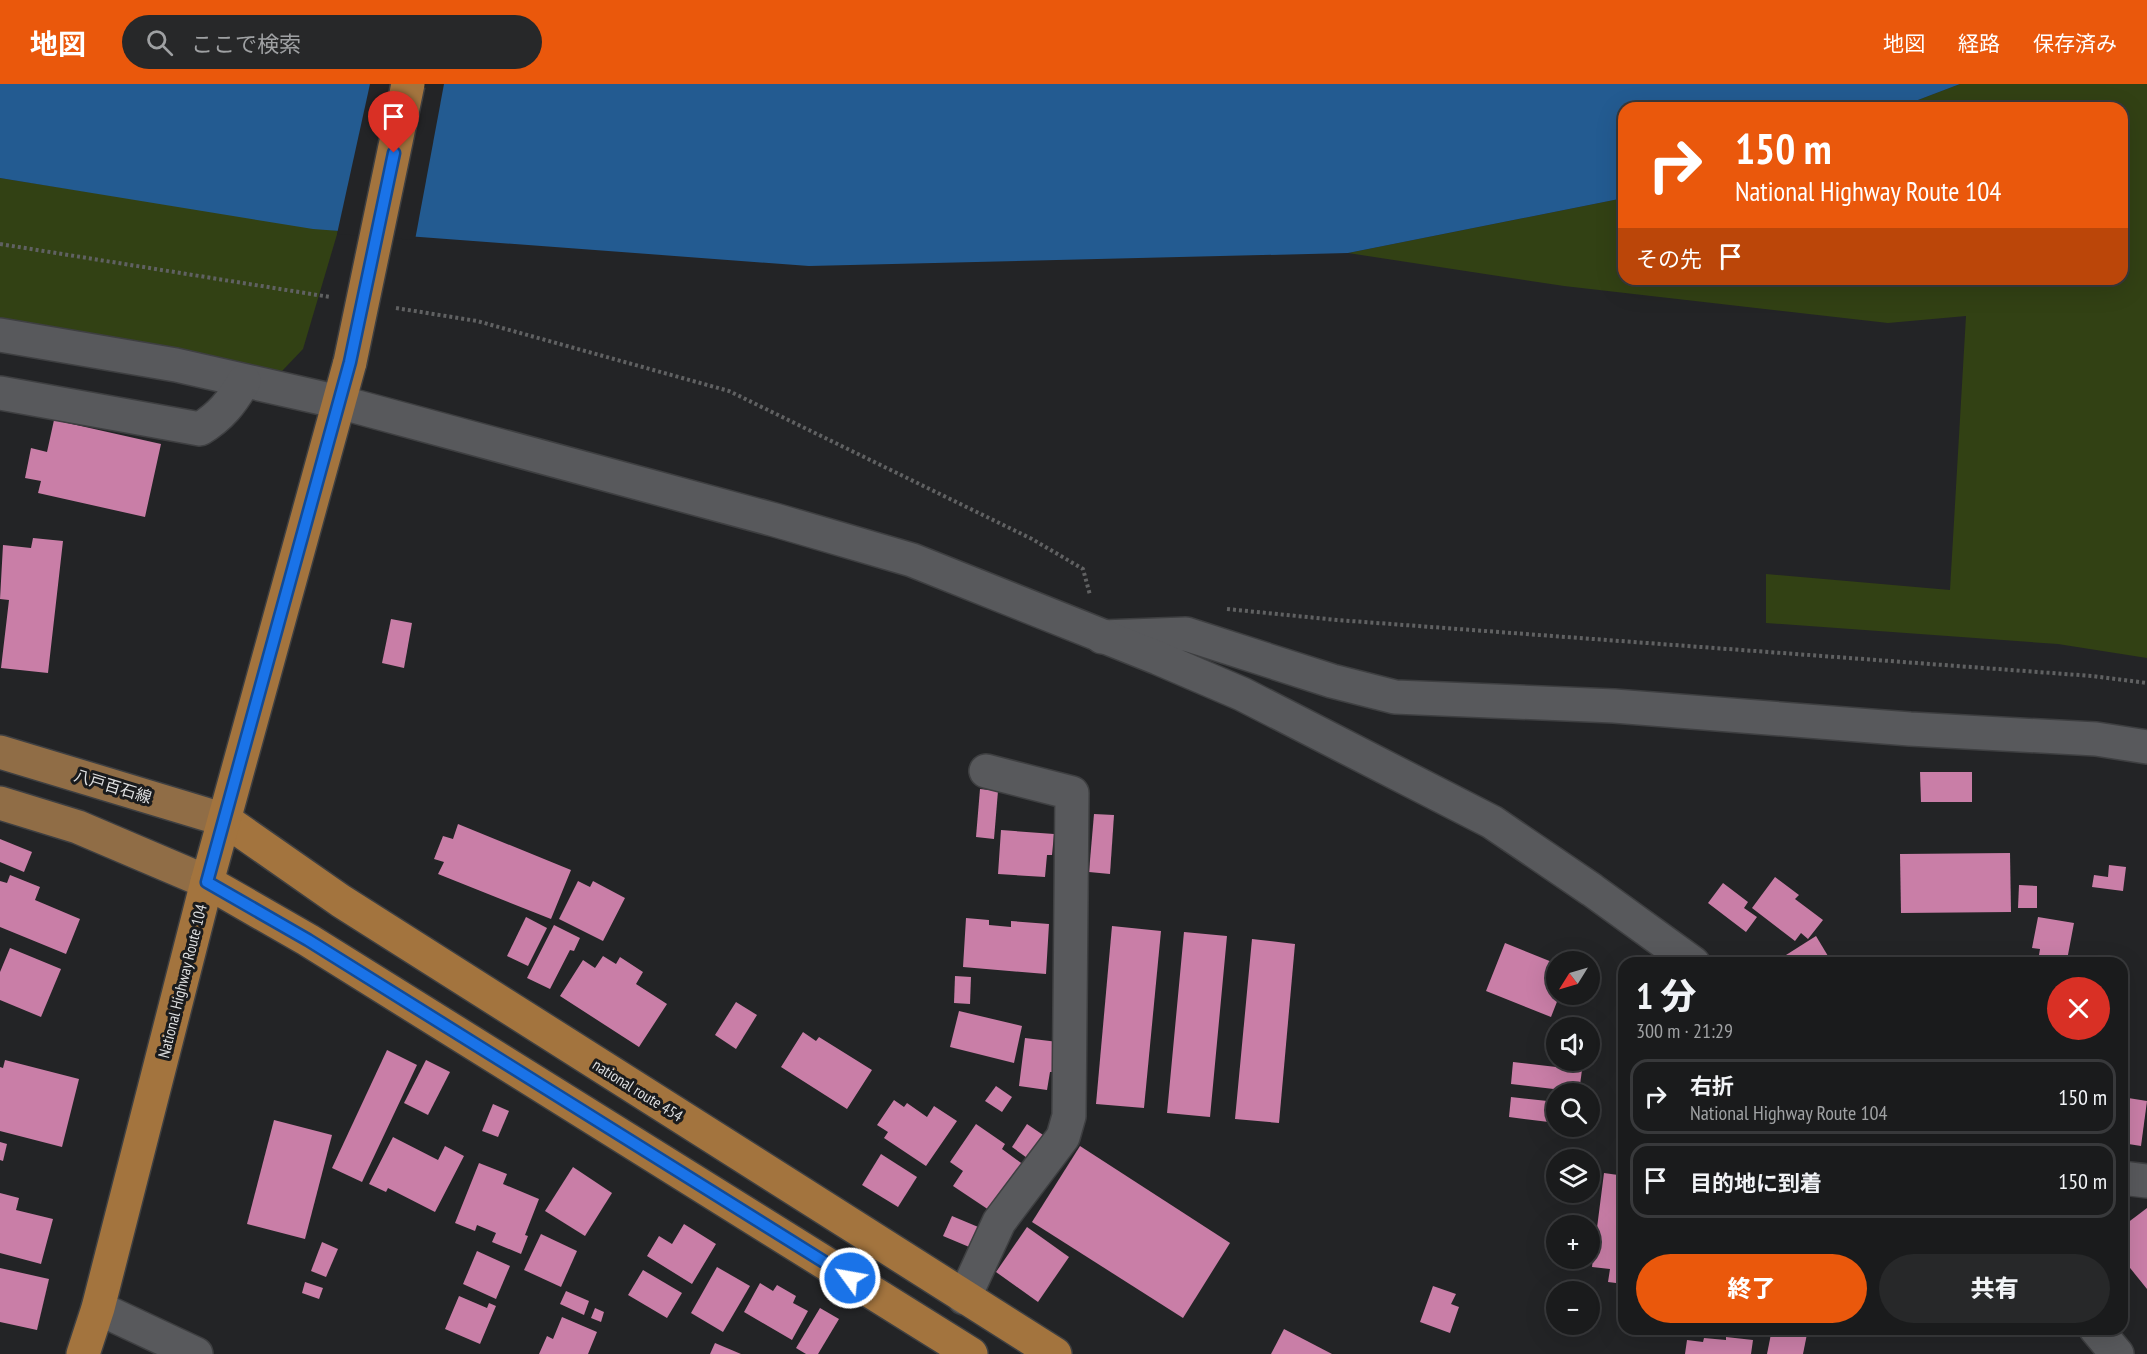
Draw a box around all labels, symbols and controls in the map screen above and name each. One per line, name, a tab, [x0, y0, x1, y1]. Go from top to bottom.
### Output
search box	[122, 15, 542, 69]
text: 地図	[30, 25, 86, 62]
icon: search	[143, 26, 176, 59]
text: ここで検索	[191, 30, 301, 58]
text: 地図	[1883, 30, 1925, 57]
text: 経路	[1958, 30, 2000, 57]
text: 保存済み	[2033, 30, 2117, 57]
pin	[368, 91, 419, 153]
icon: arrive	[377, 100, 410, 133]
text: 150 m	[1735, 121, 1832, 176]
icon: right	[1636, 126, 1714, 204]
text: National Highway Route 104	[1735, 174, 2001, 208]
icon: arrive	[1714, 240, 1747, 273]
text: その先	[1636, 245, 1702, 273]
street label: 八戸百石線	[72, 765, 154, 807]
street label: National Highway Route 104	[153, 902, 211, 1060]
north arrow	[1546, 951, 1600, 1005]
map controls	[1546, 951, 1600, 1335]
text: 1 分	[1636, 972, 1697, 1019]
button: close	[2047, 977, 2110, 1040]
button: sound	[1546, 1017, 1600, 1071]
text: 300 m · 21:29	[1636, 1018, 1733, 1044]
street label: national route 454	[589, 1054, 687, 1126]
text: 右折	[1690, 1072, 1734, 1100]
icon: right	[1639, 1080, 1672, 1113]
button: search	[1546, 1083, 1600, 1137]
text: 150 m	[2058, 1083, 2107, 1111]
text: National Highway Route 104	[1690, 1100, 1887, 1126]
button: layers	[1546, 1149, 1600, 1203]
icon: arrive	[1639, 1164, 1672, 1197]
text: 150 m	[2058, 1167, 2107, 1195]
text: 目的地に到着	[1690, 1169, 1822, 1197]
button: +	[1546, 1215, 1600, 1269]
position arrow	[818, 1246, 882, 1310]
button: 終了	[1636, 1254, 1867, 1323]
button: 共有	[1879, 1254, 2110, 1323]
button: −	[1546, 1281, 1600, 1335]

